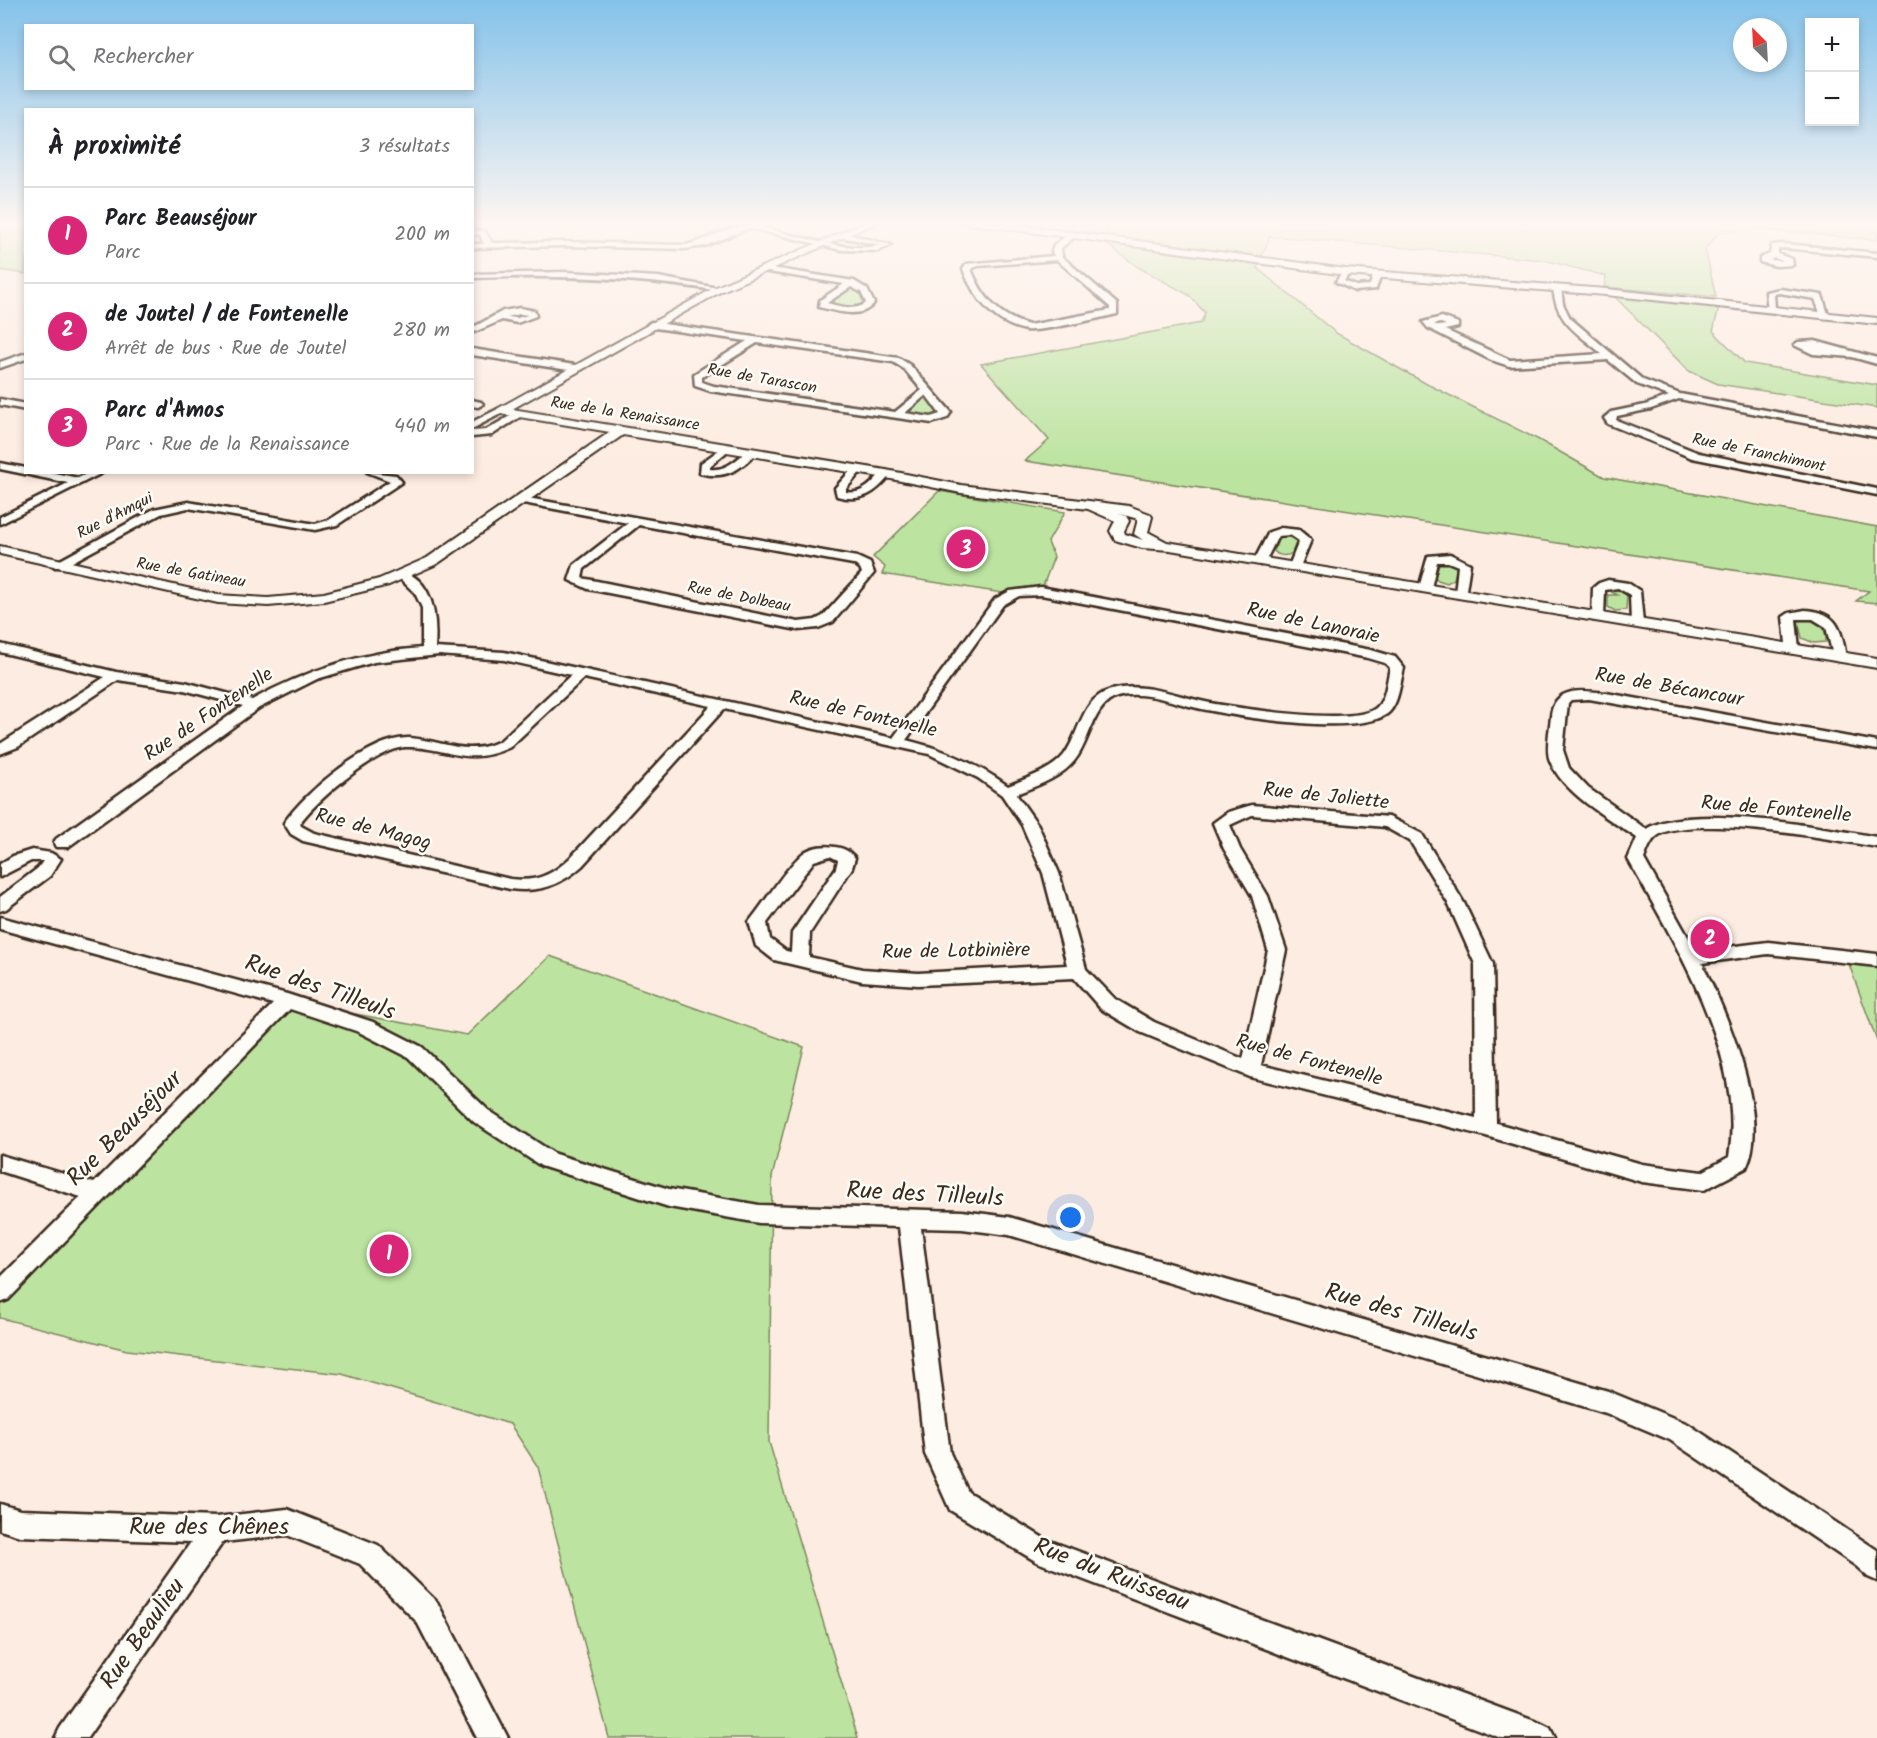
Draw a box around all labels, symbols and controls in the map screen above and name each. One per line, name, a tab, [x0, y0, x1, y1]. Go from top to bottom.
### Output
north arrow	[1733, 18, 1787, 72]
map controls	[1805, 18, 1859, 126]
button: +	[1805, 18, 1859, 72]
search box	[24, 24, 474, 90]
text: Rechercher	[93, 40, 193, 75]
icon: search	[45, 41, 78, 74]
button: −	[1805, 72, 1859, 126]
text: À proximité	[48, 126, 180, 168]
text: 3 résultats	[359, 131, 450, 163]
text: Parc Beauséjour	[105, 202, 257, 237]
text: 1	[64, 219, 71, 251]
text: 200 m	[394, 219, 450, 251]
text: Parc	[105, 237, 141, 269]
text: de Joutel / de Fontenelle	[105, 298, 348, 333]
text: 2	[62, 315, 73, 347]
text: 280 m	[392, 315, 450, 347]
text: Arrêt de bus · Rue de Joutel	[105, 333, 346, 365]
street label: Rue de Tarascon	[705, 357, 819, 401]
street label: Rue de la Renaissance	[549, 390, 701, 438]
text: Parc d'Amos	[105, 394, 224, 429]
text: 3	[62, 411, 73, 443]
text: 440 m	[394, 411, 450, 443]
street label: Rue de Franchimont	[1690, 427, 1829, 480]
text: Parc · Rue de la Renaissance	[105, 429, 350, 461]
street label: Rue d'Amqui	[73, 486, 158, 546]
pin: 3	[946, 526, 986, 572]
street label: Rue de Gatineau	[134, 551, 248, 595]
street label: Rue de Dolbeau	[685, 575, 793, 619]
street label: Rue de Lanoraie	[1244, 594, 1382, 654]
street label: Rue de Bécancour	[1592, 659, 1747, 717]
street label: Rue de Fontenelle	[138, 660, 280, 770]
street label: Rue de Fontenelle	[786, 682, 940, 748]
street label: Rue de Joliette	[1261, 774, 1391, 820]
street label: Rue de Fontenelle	[1700, 787, 1852, 833]
street label: Rue de Magog	[312, 800, 434, 860]
pin: 2	[1690, 916, 1730, 962]
street label: Rue de Lotbinière	[882, 935, 1030, 969]
street label: Rue des Tilleuls	[239, 944, 401, 1032]
street label: Rue de Fontenelle	[1232, 1026, 1386, 1096]
street label: Rue Beauséjour	[57, 1060, 194, 1197]
street label: Rue des Tilleuls	[845, 1171, 1005, 1219]
your location	[1056, 1203, 1085, 1232]
pin: 1	[370, 1232, 408, 1276]
street label: Rue des Tilleuls	[1320, 1273, 1482, 1353]
street label: Rue des Chênes	[129, 1508, 289, 1547]
street label: Rue du Ruisseau	[1027, 1527, 1195, 1623]
street label: Rue Beaulieu	[90, 1570, 196, 1698]

